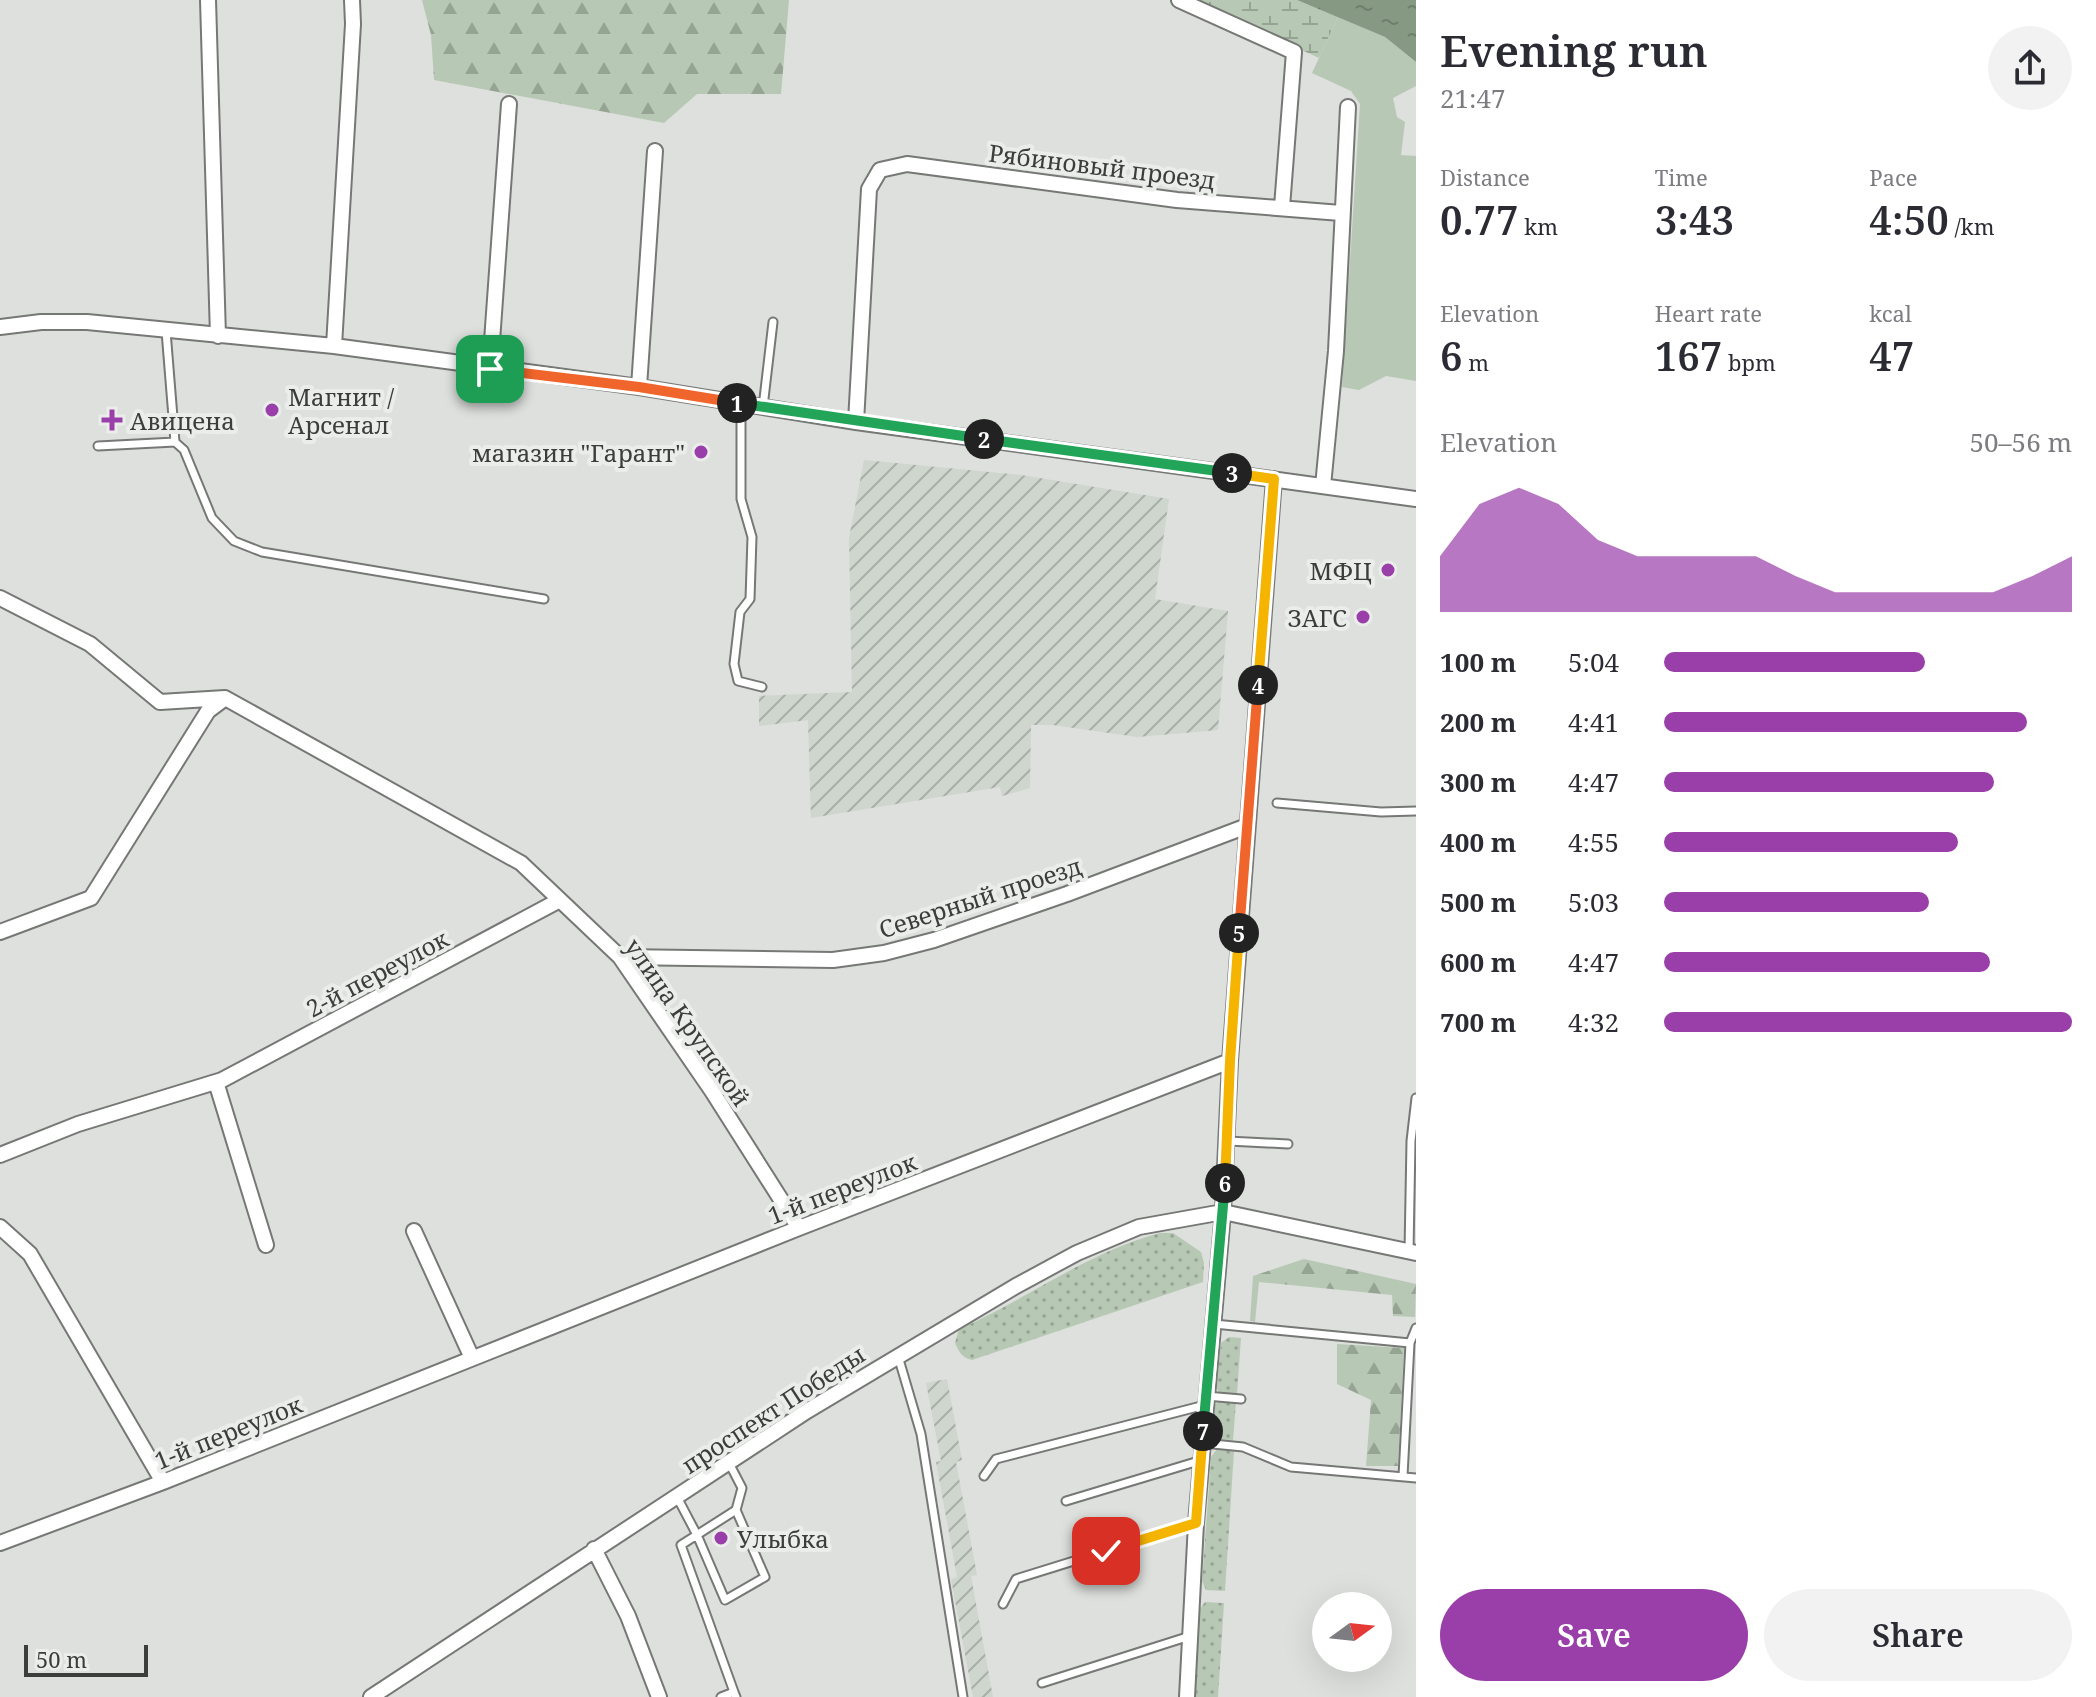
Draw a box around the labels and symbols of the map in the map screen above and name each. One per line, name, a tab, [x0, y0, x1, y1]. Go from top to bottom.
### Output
street label: Рябиновый проезд	[987, 136, 1217, 196]
pin	[456, 335, 524, 403]
place label: Магнит / Арсенал	[288, 380, 394, 441]
pin: 1	[717, 383, 757, 423]
marker: Магнит / Арсенал	[263, 401, 281, 419]
place label: Авицена	[130, 404, 235, 437]
marker: Авицена	[101, 409, 123, 431]
pin: 2	[964, 419, 1004, 459]
place label: магазин "Гарант"	[472, 436, 685, 469]
marker: магазин "Гарант"	[692, 443, 710, 461]
pin: 3	[1212, 453, 1252, 493]
place label: МФЦ	[1310, 554, 1372, 587]
marker: МФЦ	[1379, 561, 1397, 579]
place label: ЗАГС	[1288, 601, 1347, 634]
marker: ЗАГС	[1354, 608, 1372, 626]
pin: 4	[1238, 665, 1278, 705]
street label: Северный проезд	[874, 849, 1086, 945]
pin: 5	[1219, 913, 1259, 953]
street label: 2-й переулок	[300, 921, 455, 1024]
street label: улица Крупской	[618, 931, 758, 1113]
street label: 1-й переулок	[763, 1144, 922, 1231]
pin: 6	[1205, 1163, 1245, 1203]
street label: проспект Победы	[675, 1337, 871, 1481]
street label: 1-й переулок	[149, 1387, 307, 1477]
pin: 7	[1183, 1411, 1223, 1451]
pin	[1072, 1517, 1140, 1585]
place label: Улыбка	[737, 1522, 829, 1555]
marker: Улыбка	[712, 1529, 730, 1547]
north arrow	[1312, 1592, 1392, 1672]
scale bar	[24, 1641, 148, 1677]

